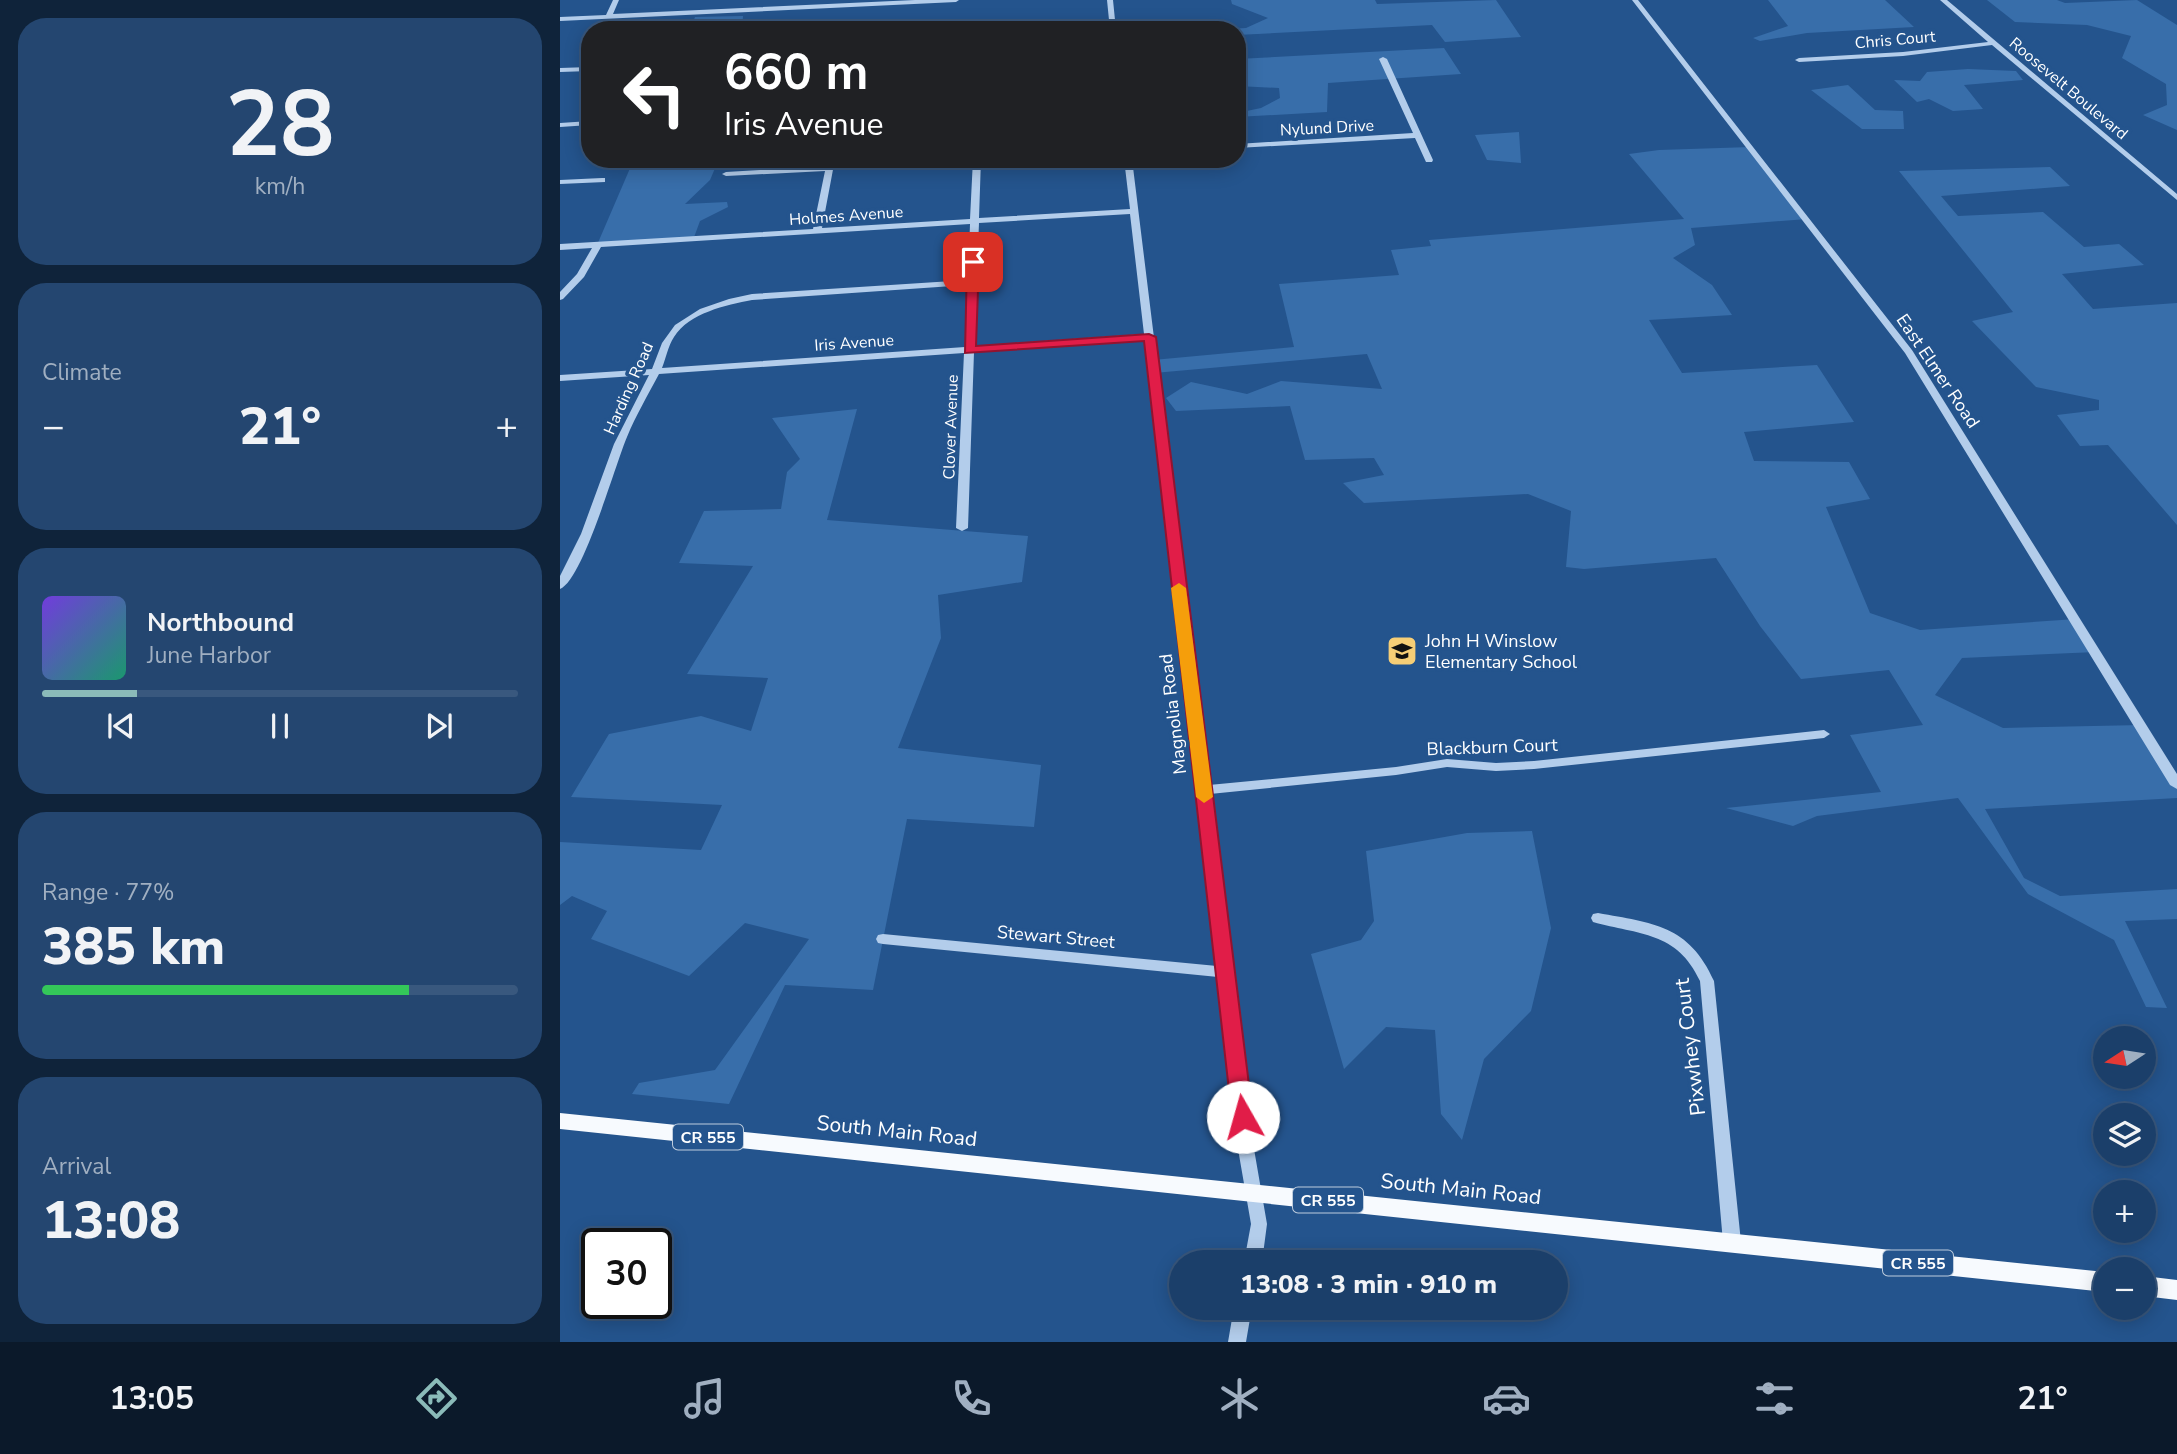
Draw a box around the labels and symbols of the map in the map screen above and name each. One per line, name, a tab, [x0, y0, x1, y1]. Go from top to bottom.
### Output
street label: Chris Court	[1854, 25, 1937, 54]
street label: Roosevelt Boulevard	[2004, 33, 2132, 145]
street label: Nylund Drive	[1279, 115, 1375, 141]
street label: Holmes Avenue	[788, 201, 904, 231]
pin	[943, 232, 1003, 292]
street label: East Elmer Road	[1891, 309, 1985, 433]
street label: Iris Avenue	[814, 329, 895, 357]
street label: Harding Road	[599, 339, 659, 438]
street label: Clover Avenue	[938, 374, 964, 480]
place label: John H Winslow Elementary School	[1424, 629, 1578, 674]
school or university icon: John H Winslow Elementary School	[1385, 634, 1419, 668]
street label: Magnolia Road	[1154, 652, 1192, 776]
street label: Blackburn Court	[1426, 733, 1559, 761]
street label: Stewart Street	[996, 920, 1117, 954]
street label: Pixwhey Court	[1668, 976, 1712, 1117]
north arrow	[2093, 1026, 2156, 1088]
position arrow	[1206, 1080, 1280, 1154]
street label: South Main Road	[815, 1109, 979, 1153]
road number: CR 555	[673, 1124, 743, 1149]
street label: South Main Road	[1379, 1167, 1543, 1211]
road number: CR 555	[1293, 1188, 1363, 1212]
speed limit sign: 30	[581, 1228, 672, 1319]
road number: CR 555	[1883, 1250, 1953, 1275]

